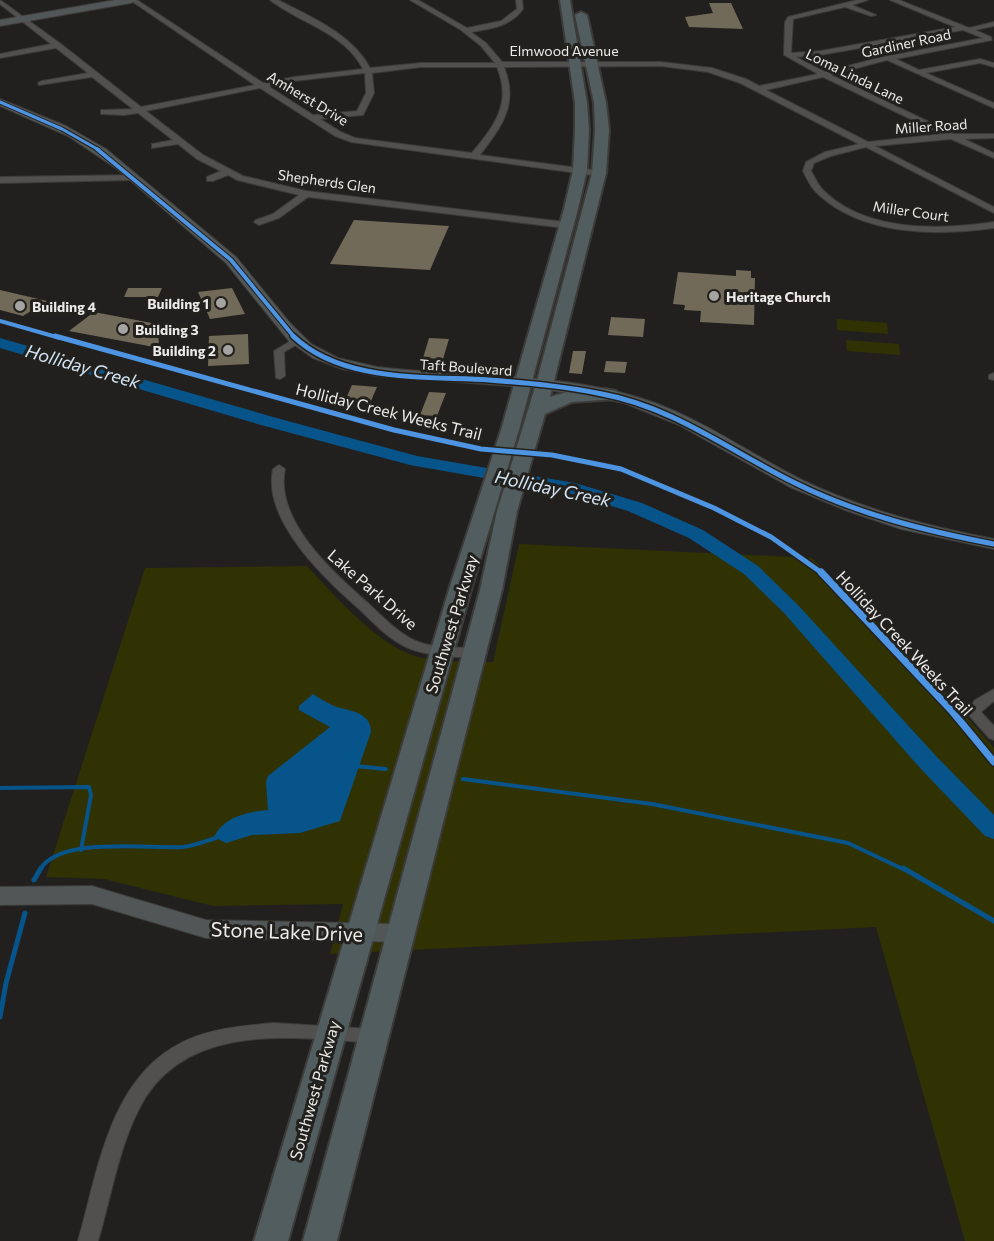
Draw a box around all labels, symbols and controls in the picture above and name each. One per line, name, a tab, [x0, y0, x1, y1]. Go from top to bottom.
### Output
street label: Gardiner Road	[860, 25, 952, 61]
street label: Elmwood Avenue	[509, 42, 619, 59]
street label: Loma Linda Lane	[803, 45, 907, 107]
street label: Amherst Drive	[265, 67, 351, 129]
street label: Miller Road	[894, 115, 968, 137]
street label: Shepherds Glen	[277, 166, 377, 196]
street label: Miller Court	[872, 197, 951, 225]
place label: Heritage Church	[726, 288, 831, 305]
marker: Heritage Church	[707, 289, 721, 303]
place label: Building 1	[147, 295, 209, 312]
marker: Building 1	[214, 296, 228, 310]
place label: Building 4	[32, 298, 97, 315]
marker: Building 4	[13, 299, 27, 313]
place label: Building 3	[135, 321, 199, 338]
marker: Building 3	[116, 322, 130, 336]
water label: Holliday Creek	[23, 339, 144, 393]
place label: Building 2	[153, 342, 216, 359]
marker: Building 2	[221, 343, 235, 357]
street label: Taft Boulevard	[419, 355, 513, 379]
street label: Holliday Creek Weeks Trail	[294, 379, 484, 443]
water label: Holliday Creek	[493, 465, 614, 511]
street label: Lake Park Drive	[324, 545, 422, 633]
street label: Southwest Parkway	[421, 552, 481, 696]
street label: Holliday Creek Weeks Trail	[833, 567, 977, 719]
street label: Stone Lake Drive	[210, 916, 364, 946]
street label: Southwest Parkway	[285, 1018, 343, 1162]

